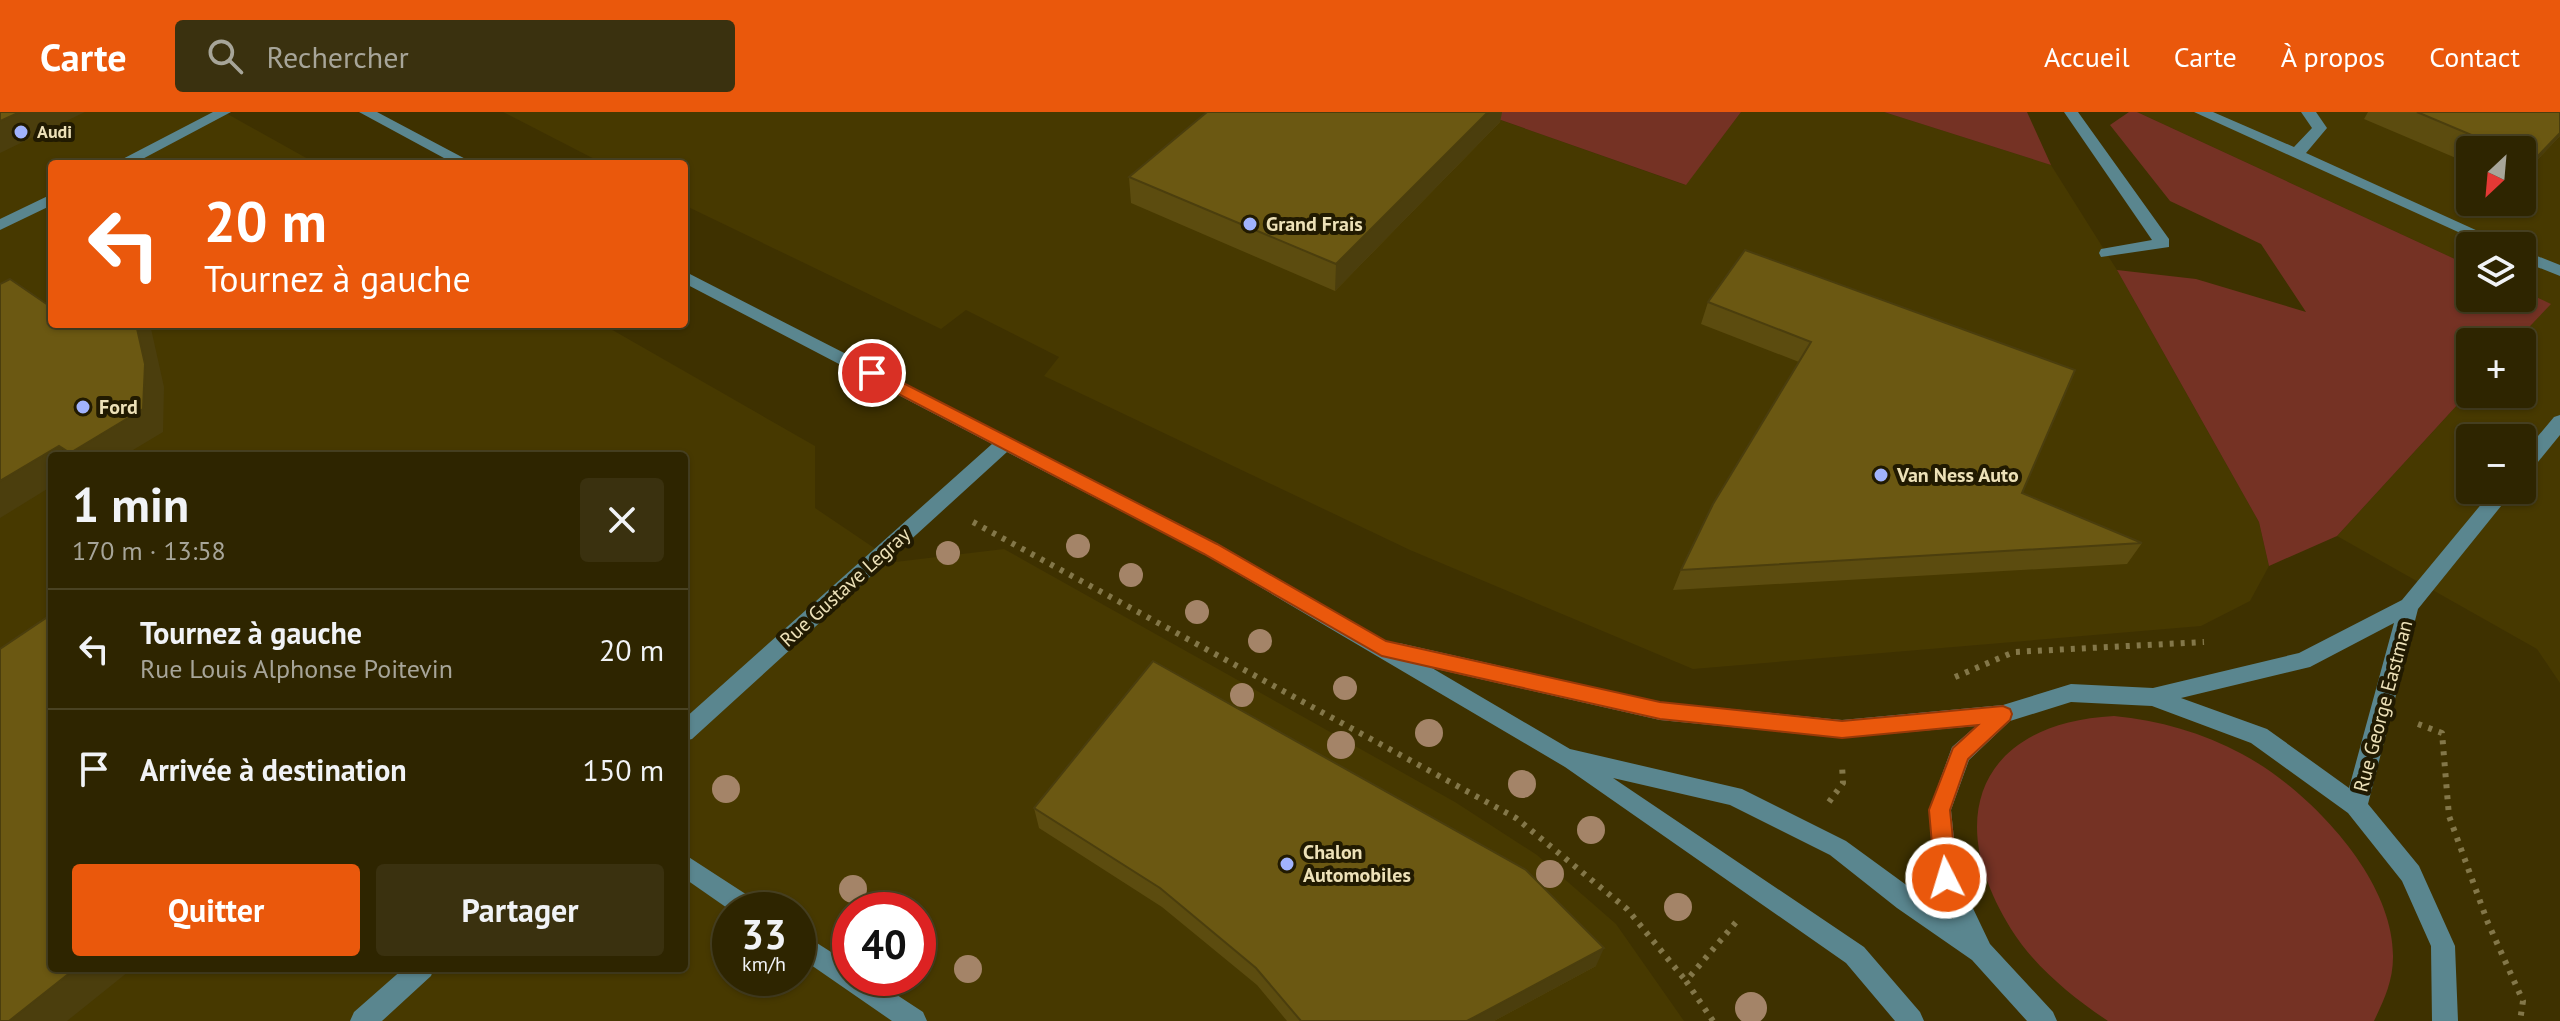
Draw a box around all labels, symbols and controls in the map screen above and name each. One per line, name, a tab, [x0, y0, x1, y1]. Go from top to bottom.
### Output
search box	[175, 20, 735, 92]
text: Carte	[40, 32, 127, 81]
icon: search	[203, 34, 247, 78]
text: Rechercher	[267, 37, 409, 76]
text: Accueil	[2044, 38, 2130, 75]
text: Carte	[2174, 38, 2237, 75]
text: À propos	[2281, 38, 2385, 75]
text: Contact	[2429, 38, 2520, 75]
place label: Audi	[37, 120, 72, 143]
marker: Audi	[12, 123, 30, 141]
north arrow	[2456, 136, 2536, 216]
map controls	[2456, 136, 2536, 504]
text: 20 m	[204, 185, 327, 257]
icon: left	[72, 192, 176, 296]
place label: Grand Frais	[1266, 211, 1363, 237]
marker: Grand Frais	[1241, 215, 1259, 233]
button: layers	[2456, 232, 2536, 312]
text: Tournez à gauche	[204, 255, 471, 302]
button: +	[2456, 328, 2536, 408]
pin	[838, 339, 906, 407]
icon: arrive	[850, 351, 894, 395]
place label: Ford	[99, 394, 138, 420]
marker: Ford	[74, 398, 92, 416]
button: −	[2456, 424, 2536, 504]
place label: Van Ness Auto	[1896, 462, 2019, 488]
marker: Van Ness Auto	[1872, 466, 1890, 484]
text: 1 min	[72, 473, 189, 535]
button: close	[580, 478, 664, 562]
street label: Rue Gustave Legray	[774, 521, 916, 653]
text: 170 m · 13:58	[72, 534, 226, 567]
text: Tournez à gauche	[140, 613, 362, 652]
street label: Rue George Eastman	[2348, 617, 2418, 795]
icon: left	[72, 627, 116, 671]
text: 20 m	[599, 630, 664, 669]
text: Rue Louis Alphonse Poitevin	[140, 652, 453, 685]
icon: arrive	[72, 747, 116, 791]
text: Arrivée à destination	[140, 750, 407, 789]
text: 150 m	[583, 750, 664, 789]
position arrow	[1904, 836, 1988, 920]
place label: Chalon Automobiles	[1303, 839, 1411, 888]
marker: Chalon Automobiles	[1278, 855, 1296, 873]
button: Quitter	[72, 864, 360, 956]
button: Partager	[376, 864, 664, 956]
speed limit sign: 40	[832, 892, 936, 996]
text: 33	[741, 908, 787, 960]
text: km/h	[742, 951, 786, 977]

